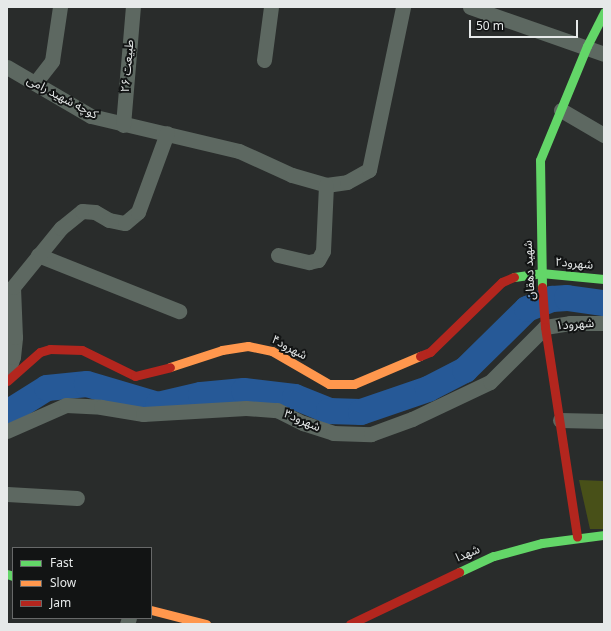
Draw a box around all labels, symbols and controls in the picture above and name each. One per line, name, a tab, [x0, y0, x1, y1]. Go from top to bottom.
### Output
scale bar	[471, 12, 580, 38]
text: 50 m	[476, 14, 504, 39]
street label: طبیعت ۲۶	[119, 39, 137, 93]
street label: کوچه شهید رامی	[24, 73, 100, 123]
street label: شهید دهقان	[521, 240, 539, 300]
street label: شهرود۲	[554, 255, 594, 273]
street label: شهرود۱	[555, 316, 595, 334]
street label: شهرود۴	[269, 333, 309, 363]
street label: شهرود۳	[282, 407, 322, 435]
street label: شهدا	[454, 543, 482, 565]
legend	[12, 547, 152, 619]
text: Fast	[50, 551, 73, 576]
text: Slow	[50, 571, 76, 596]
text: Jam	[50, 591, 71, 616]

